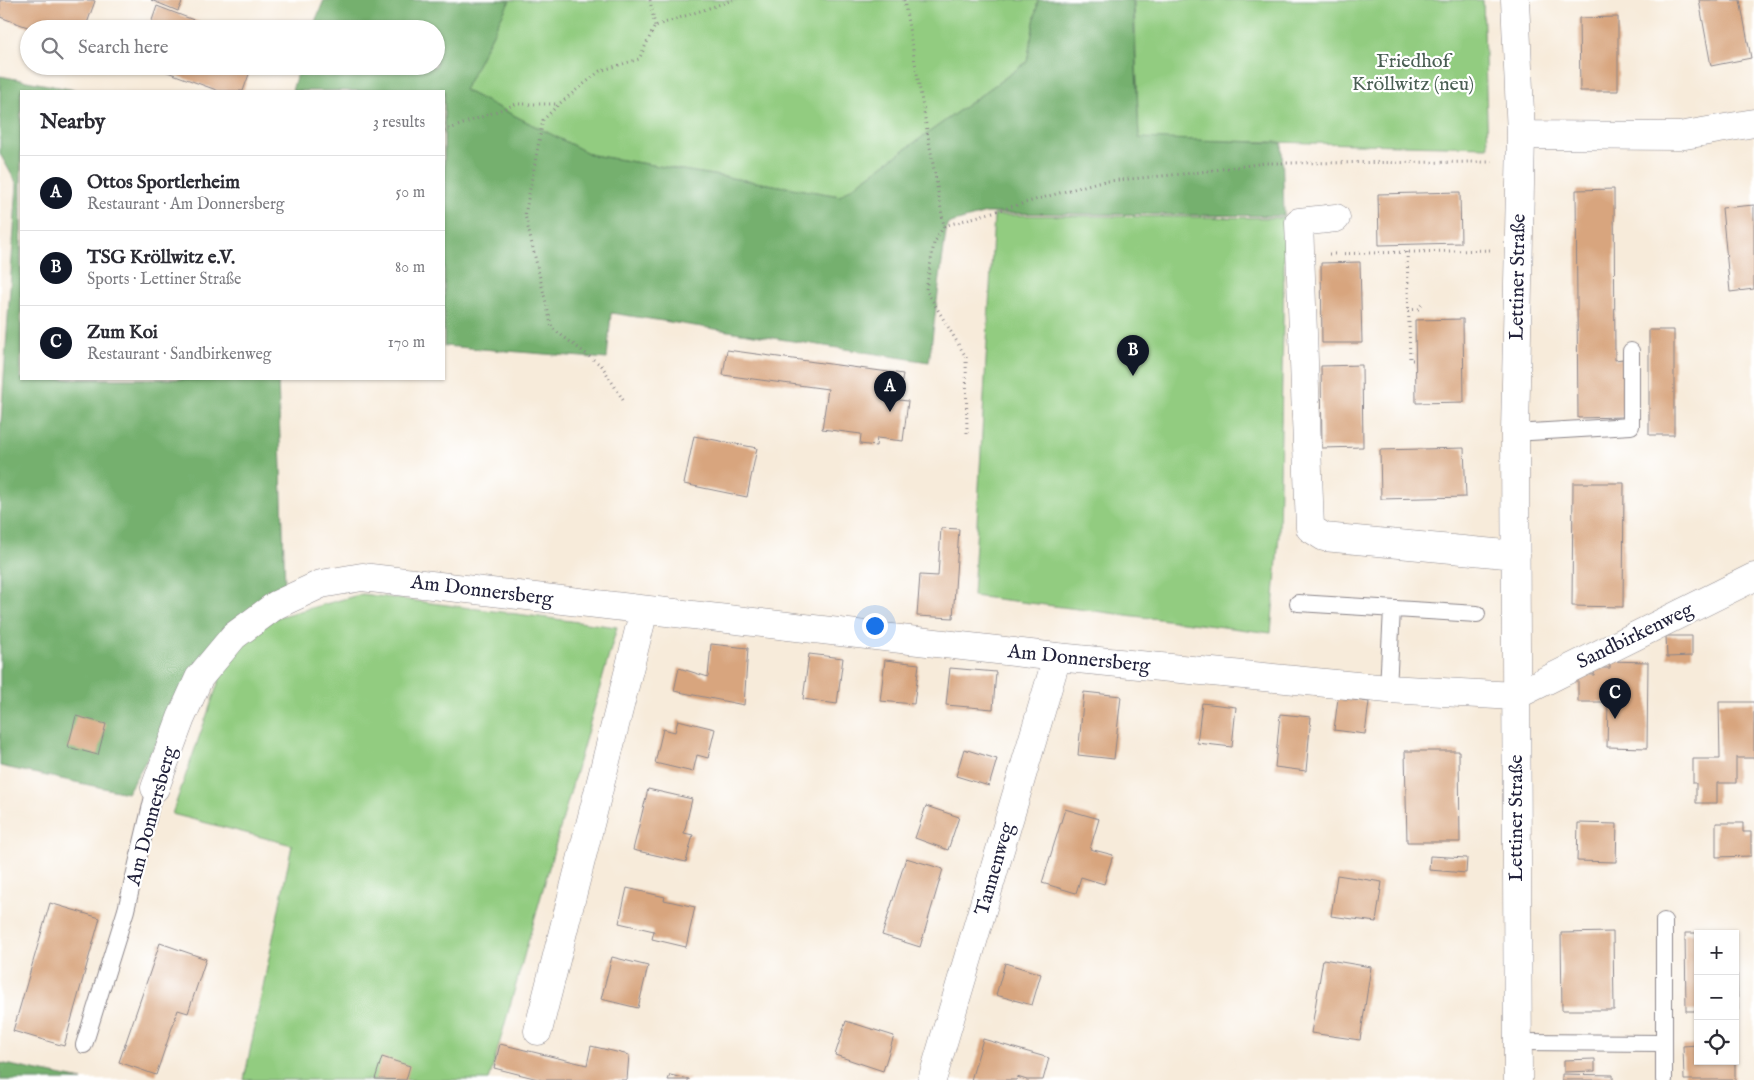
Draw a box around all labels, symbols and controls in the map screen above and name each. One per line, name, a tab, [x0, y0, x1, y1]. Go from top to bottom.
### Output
search box	[20, 20, 445, 75]
icon: search	[38, 34, 66, 62]
text: Search here	[78, 36, 169, 60]
park label: Friedhof Kröllwitz (neu)	[1352, 49, 1474, 97]
text: Nearby	[40, 109, 105, 136]
text: 3 results	[373, 113, 425, 133]
text: Ottos Sportlerheim	[87, 171, 240, 195]
text: A	[51, 183, 61, 203]
text: 50 m	[396, 183, 425, 203]
text: Restaurant · Am Donnersberg	[87, 195, 284, 215]
street label: Lettiner Straße	[1504, 213, 1532, 341]
text: TSG Kröllwitz e.V.	[87, 246, 235, 270]
text: B	[51, 258, 61, 278]
text: 80 m	[395, 258, 425, 278]
text: Sports · Lettiner Straße	[87, 270, 241, 290]
text: Zum Koi	[87, 321, 158, 345]
text: C	[50, 333, 62, 353]
text: 170 m	[388, 333, 425, 353]
pin: B	[1117, 335, 1149, 376]
text: Restaurant · Sandbirkenweg	[87, 345, 271, 365]
pin: A	[874, 371, 906, 412]
street label: Am Donnersberg	[409, 570, 556, 612]
street label: Sandbirkenweg	[1573, 596, 1698, 675]
your location	[862, 613, 888, 639]
street label: Am Donnersberg	[1006, 639, 1153, 679]
pin: C	[1599, 678, 1631, 719]
street label: Am Donnersberg	[121, 743, 183, 889]
street label: Lettiner Straße	[1504, 755, 1529, 881]
street label: Tannenweg	[970, 818, 1021, 918]
map controls	[1694, 930, 1739, 1065]
button: +	[1694, 930, 1739, 975]
button: −	[1694, 975, 1739, 1020]
button: locate	[1694, 1020, 1739, 1065]

